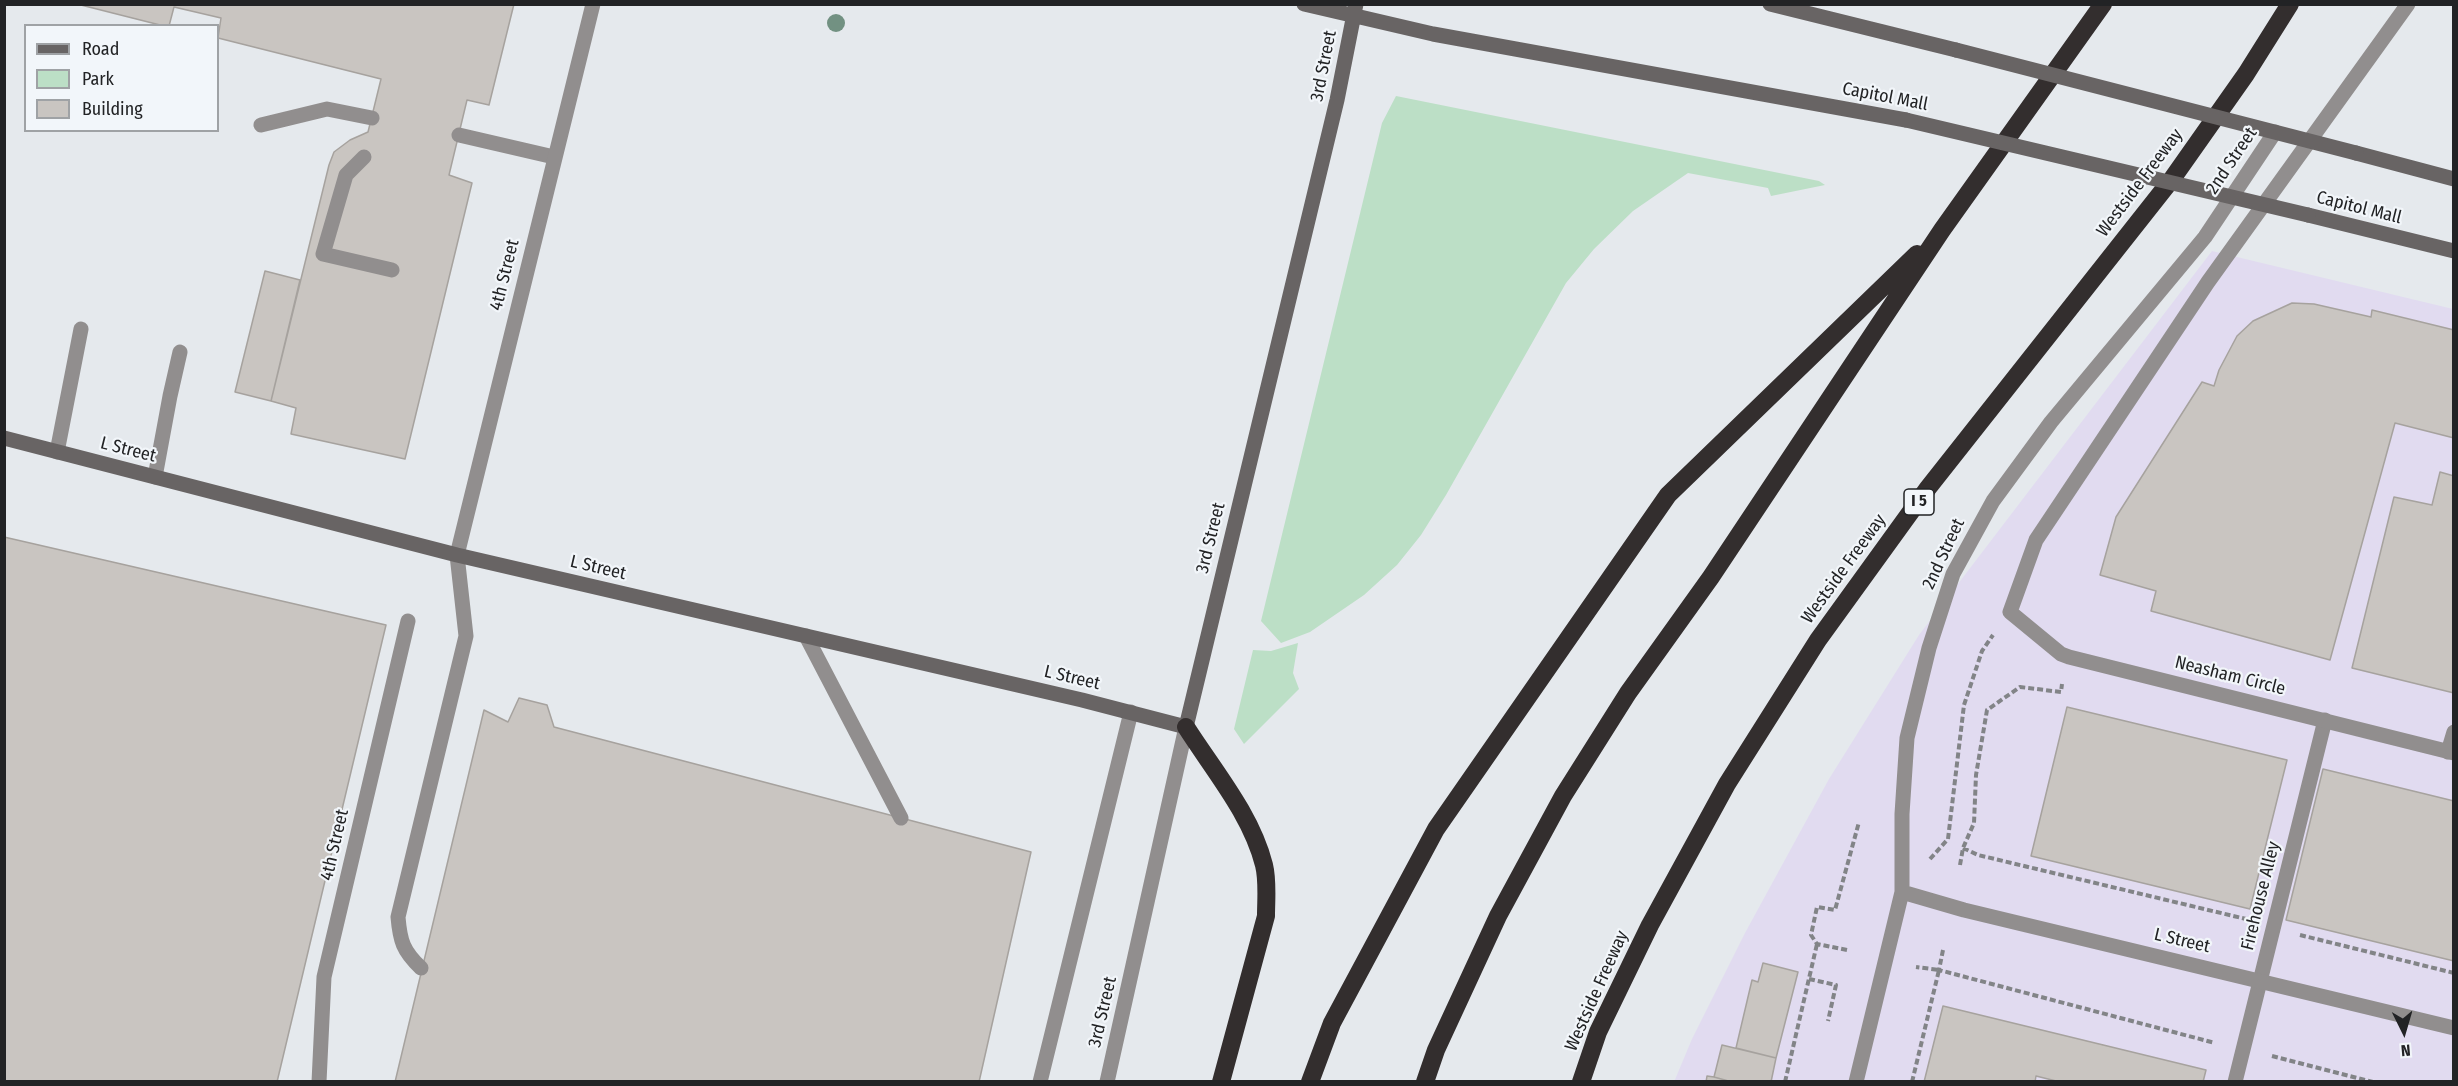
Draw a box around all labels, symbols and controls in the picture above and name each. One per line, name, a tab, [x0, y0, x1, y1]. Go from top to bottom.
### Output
legend	[24, 24, 219, 132]
street label: 3rd Street	[1307, 29, 1341, 103]
text: Road	[82, 38, 119, 60]
text: Park	[82, 68, 114, 90]
street label: Capitol Mall	[1840, 78, 1930, 116]
text: Building	[82, 98, 143, 120]
street label: 2nd Street	[2202, 124, 2262, 198]
street label: Westside Freeway	[2092, 125, 2188, 241]
street label: Capitol Mall	[2314, 187, 2404, 229]
street label: 4th Street	[486, 237, 524, 313]
street label: L Street	[98, 433, 158, 467]
road number: I 5	[1904, 489, 1934, 515]
street label: 3rd Street	[1192, 500, 1230, 576]
street label: Westside Freeway	[1797, 510, 1891, 628]
street label: 2nd Street	[1918, 515, 1970, 593]
street label: L Street	[568, 551, 628, 585]
street label: Neasham Circle	[2173, 652, 2287, 700]
street label: L Street	[1042, 661, 1102, 695]
street label: 4th Street	[316, 807, 354, 883]
street label: Firehouse Alley	[2237, 839, 2285, 953]
street label: L Street	[2152, 924, 2212, 958]
street label: Westside Freeway	[1561, 927, 1633, 1055]
street label: 3rd Street	[1084, 974, 1122, 1050]
north arrow	[2374, 1002, 2434, 1062]
text: N	[2400, 1041, 2411, 1060]

